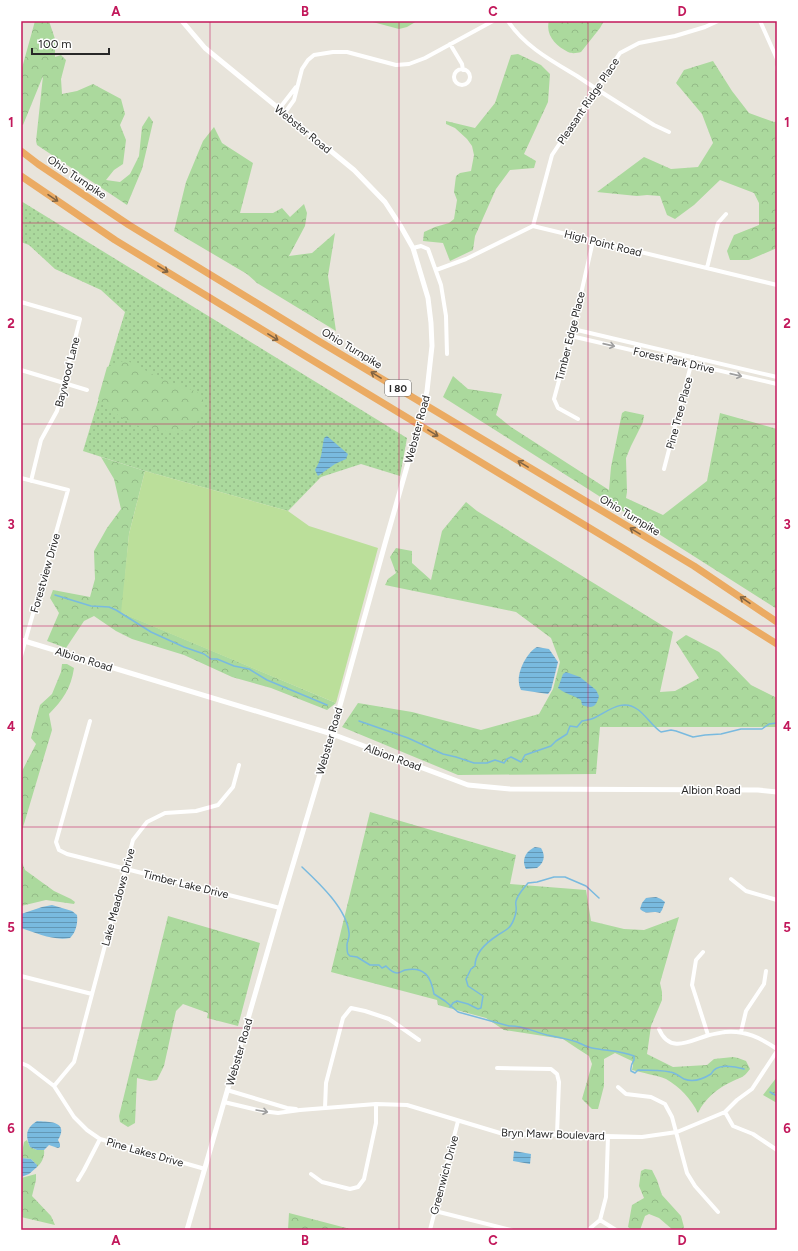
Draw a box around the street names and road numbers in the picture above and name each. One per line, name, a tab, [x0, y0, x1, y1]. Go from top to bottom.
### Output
street label: Pleasant Ridge Place	[555, 56, 622, 147]
street label: Webster Road	[272, 102, 334, 156]
street label: Ohio Turnpike	[45, 153, 109, 202]
street label: High Point Road	[563, 228, 643, 259]
street label: Timber Edge Place	[553, 290, 588, 382]
street label: Ohio Turnpike	[319, 325, 384, 372]
street label: Baywood Lane	[52, 336, 82, 409]
street label: Forest Park Drive	[632, 345, 716, 376]
street label: Pine Tree Place	[664, 376, 695, 451]
road number: I 80	[385, 380, 411, 396]
street label: Webster Road	[402, 394, 433, 464]
street label: Ohio Turnpike	[597, 492, 662, 539]
street label: Forestview Drive	[28, 532, 63, 614]
street label: Albion Road	[54, 645, 114, 674]
street label: Webster Road	[314, 706, 345, 776]
street label: Albion Road	[363, 741, 423, 774]
street label: Albion Road	[681, 784, 741, 797]
street label: Lake Meadows Drive	[99, 847, 138, 947]
street label: Timber Lake Drive	[142, 868, 230, 901]
street label: Webster Road	[224, 1017, 255, 1087]
street label: Bryn Mawr Boulevard	[501, 1126, 605, 1143]
street label: Greenwich Drive	[428, 1134, 461, 1216]
street label: Pine Lakes Drive	[105, 1135, 185, 1170]

